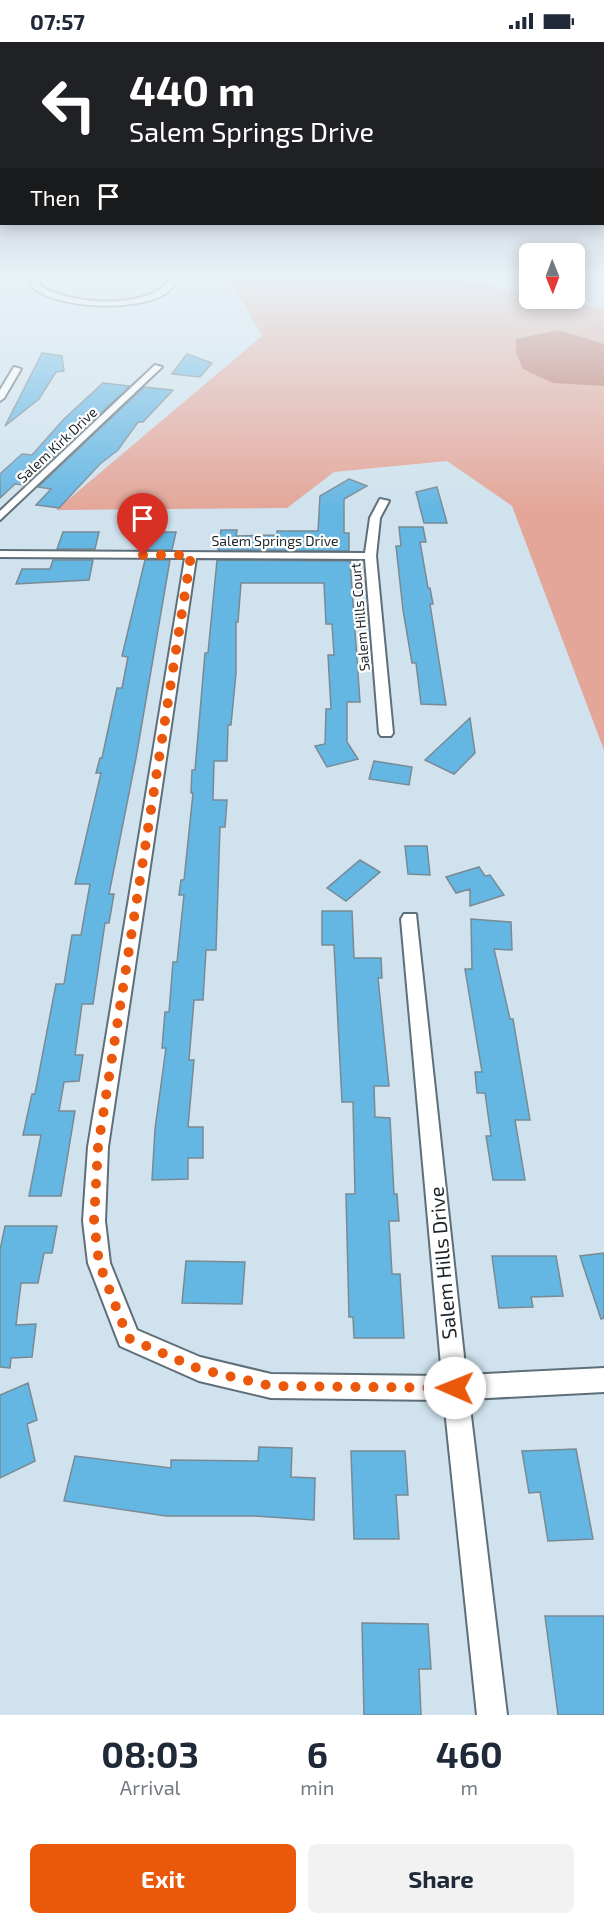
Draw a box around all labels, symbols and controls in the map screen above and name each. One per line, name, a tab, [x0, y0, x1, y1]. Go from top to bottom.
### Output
text: 07:57	[30, 8, 85, 34]
text: 440 m	[129, 64, 255, 114]
icon: left	[30, 66, 108, 144]
text: Salem Springs Drive	[129, 115, 374, 147]
icon: arrive	[92, 180, 125, 213]
text: Then	[30, 184, 80, 210]
north arrow	[519, 243, 585, 309]
map controls	[519, 243, 585, 309]
street label: Salem Kirk Drive	[13, 403, 100, 486]
pin	[117, 493, 168, 555]
icon: arrive	[126, 502, 159, 535]
street label: Salem Springs Drive	[211, 532, 339, 549]
street label: Salem Hills Court	[346, 562, 373, 672]
street label: Salem Hills Drive	[423, 1186, 461, 1340]
position arrow	[423, 1356, 487, 1420]
text: 08:03	[101, 1732, 199, 1775]
text: 6	[307, 1732, 328, 1775]
text: 460	[436, 1732, 503, 1775]
text: Arrival	[120, 1775, 181, 1799]
text: min	[300, 1775, 334, 1799]
text: m	[460, 1775, 478, 1799]
button: Exit	[30, 1844, 296, 1913]
button: Share	[308, 1844, 574, 1913]

